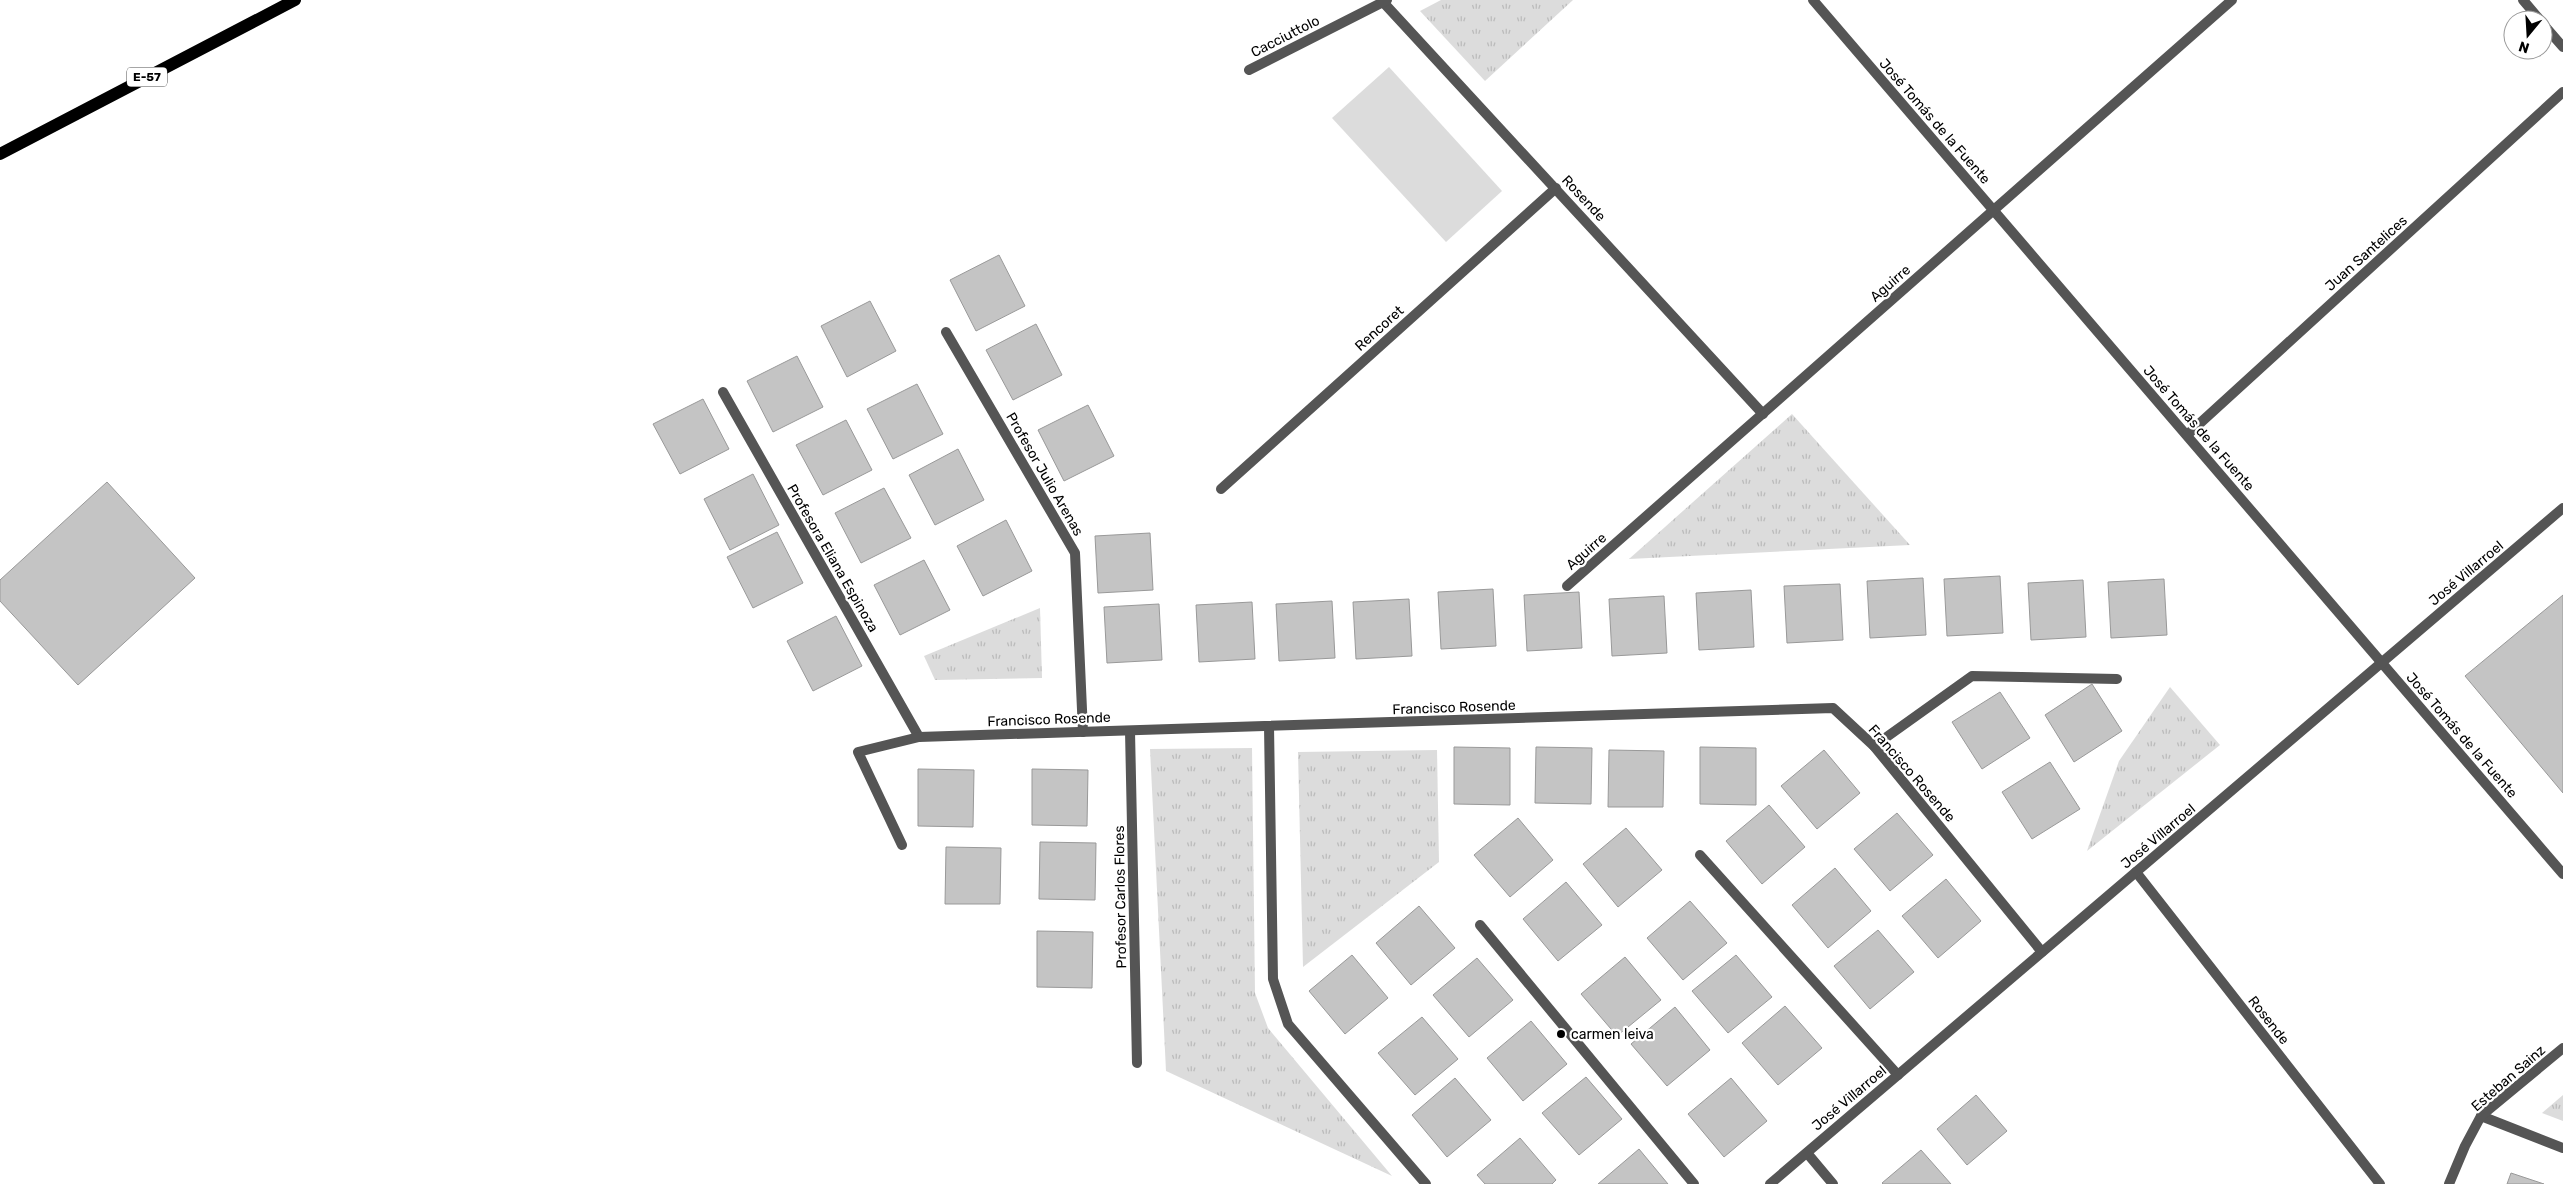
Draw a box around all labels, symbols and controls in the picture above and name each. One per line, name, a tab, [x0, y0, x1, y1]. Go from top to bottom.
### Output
north arrow	[2503, 10, 2553, 60]
street label: Cacciuttolo	[1248, 12, 1322, 61]
text: N	[2517, 37, 2532, 57]
street label: José Tomás de la Fuente	[1876, 55, 1994, 188]
road number: E-57	[127, 68, 167, 86]
street label: Rosende	[1558, 172, 1609, 225]
street label: Juan Santelices	[2322, 212, 2411, 295]
street label: Aguirre	[1867, 261, 1914, 305]
street label: Rencoret	[1351, 302, 1408, 355]
street label: José Tomás de la Fuente	[2140, 362, 2258, 495]
street label: Profesor Julio Arenas	[1002, 410, 1087, 539]
street label: Profesora Eliana Espinoza	[783, 481, 882, 635]
street label: Aguirre	[1563, 529, 1610, 573]
street label: José Villarroel	[2426, 537, 2507, 609]
street label: José Tomás de la Fuente	[2403, 669, 2521, 802]
street label: Francisco Rosende	[1392, 697, 1516, 718]
street label: Francisco Rosende	[987, 709, 1111, 730]
street label: Francisco Rosende	[1865, 721, 1959, 826]
street label: José Villarroel	[2118, 800, 2199, 872]
street label: Profesor Carlos Flores	[1111, 825, 1130, 969]
street label: Rosende	[2244, 993, 2293, 1048]
place label: carmen leiva	[1571, 1026, 1654, 1043]
marker: carmen leiva	[1555, 1028, 1567, 1040]
street label: Esteban Sainz	[2468, 1042, 2549, 1115]
street label: José Villarroel	[1809, 1062, 1890, 1134]

